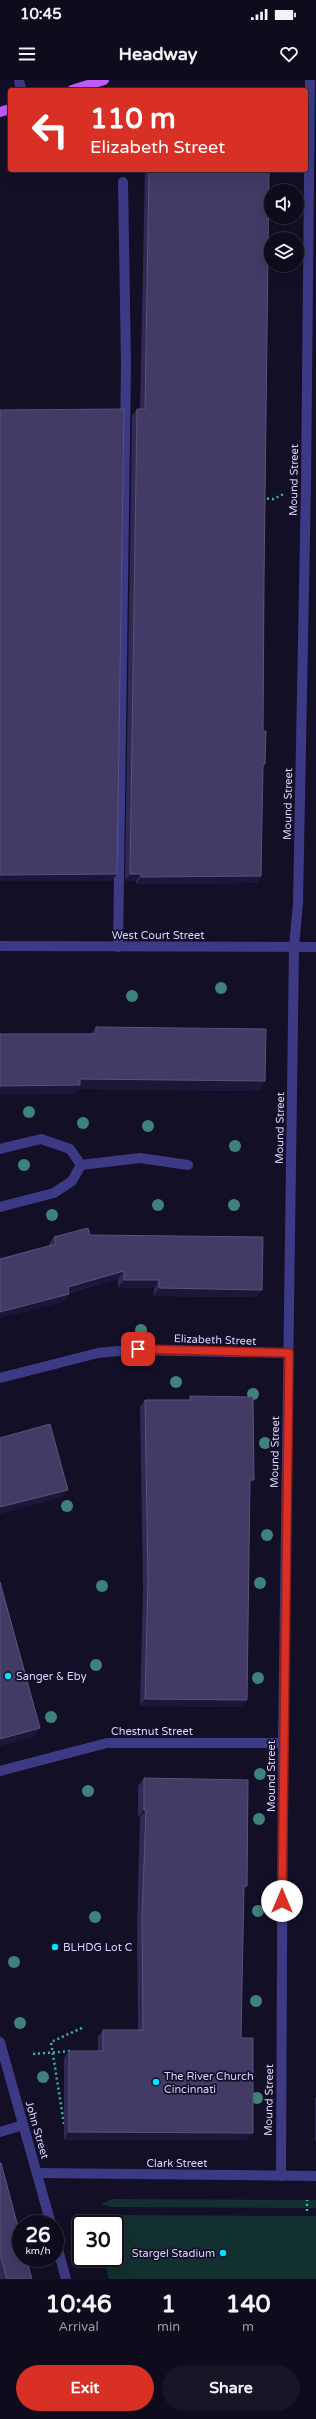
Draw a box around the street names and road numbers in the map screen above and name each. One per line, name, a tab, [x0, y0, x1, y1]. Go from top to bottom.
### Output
street label: Mound Street	[287, 444, 301, 516]
street label: Mound Street	[281, 768, 295, 840]
street label: West Court Street	[112, 929, 204, 942]
street label: Mound Street	[273, 1092, 287, 1164]
street label: Elizabeth Street	[174, 1332, 256, 1348]
street label: Mound Street	[268, 1416, 282, 1488]
street label: Chestnut Street	[111, 1725, 193, 1738]
street label: Mound Street	[265, 1740, 278, 1812]
street label: Mound Street	[262, 2064, 276, 2136]
street label: John Street	[23, 2100, 51, 2160]
street label: Clark Street	[146, 2157, 208, 2170]

